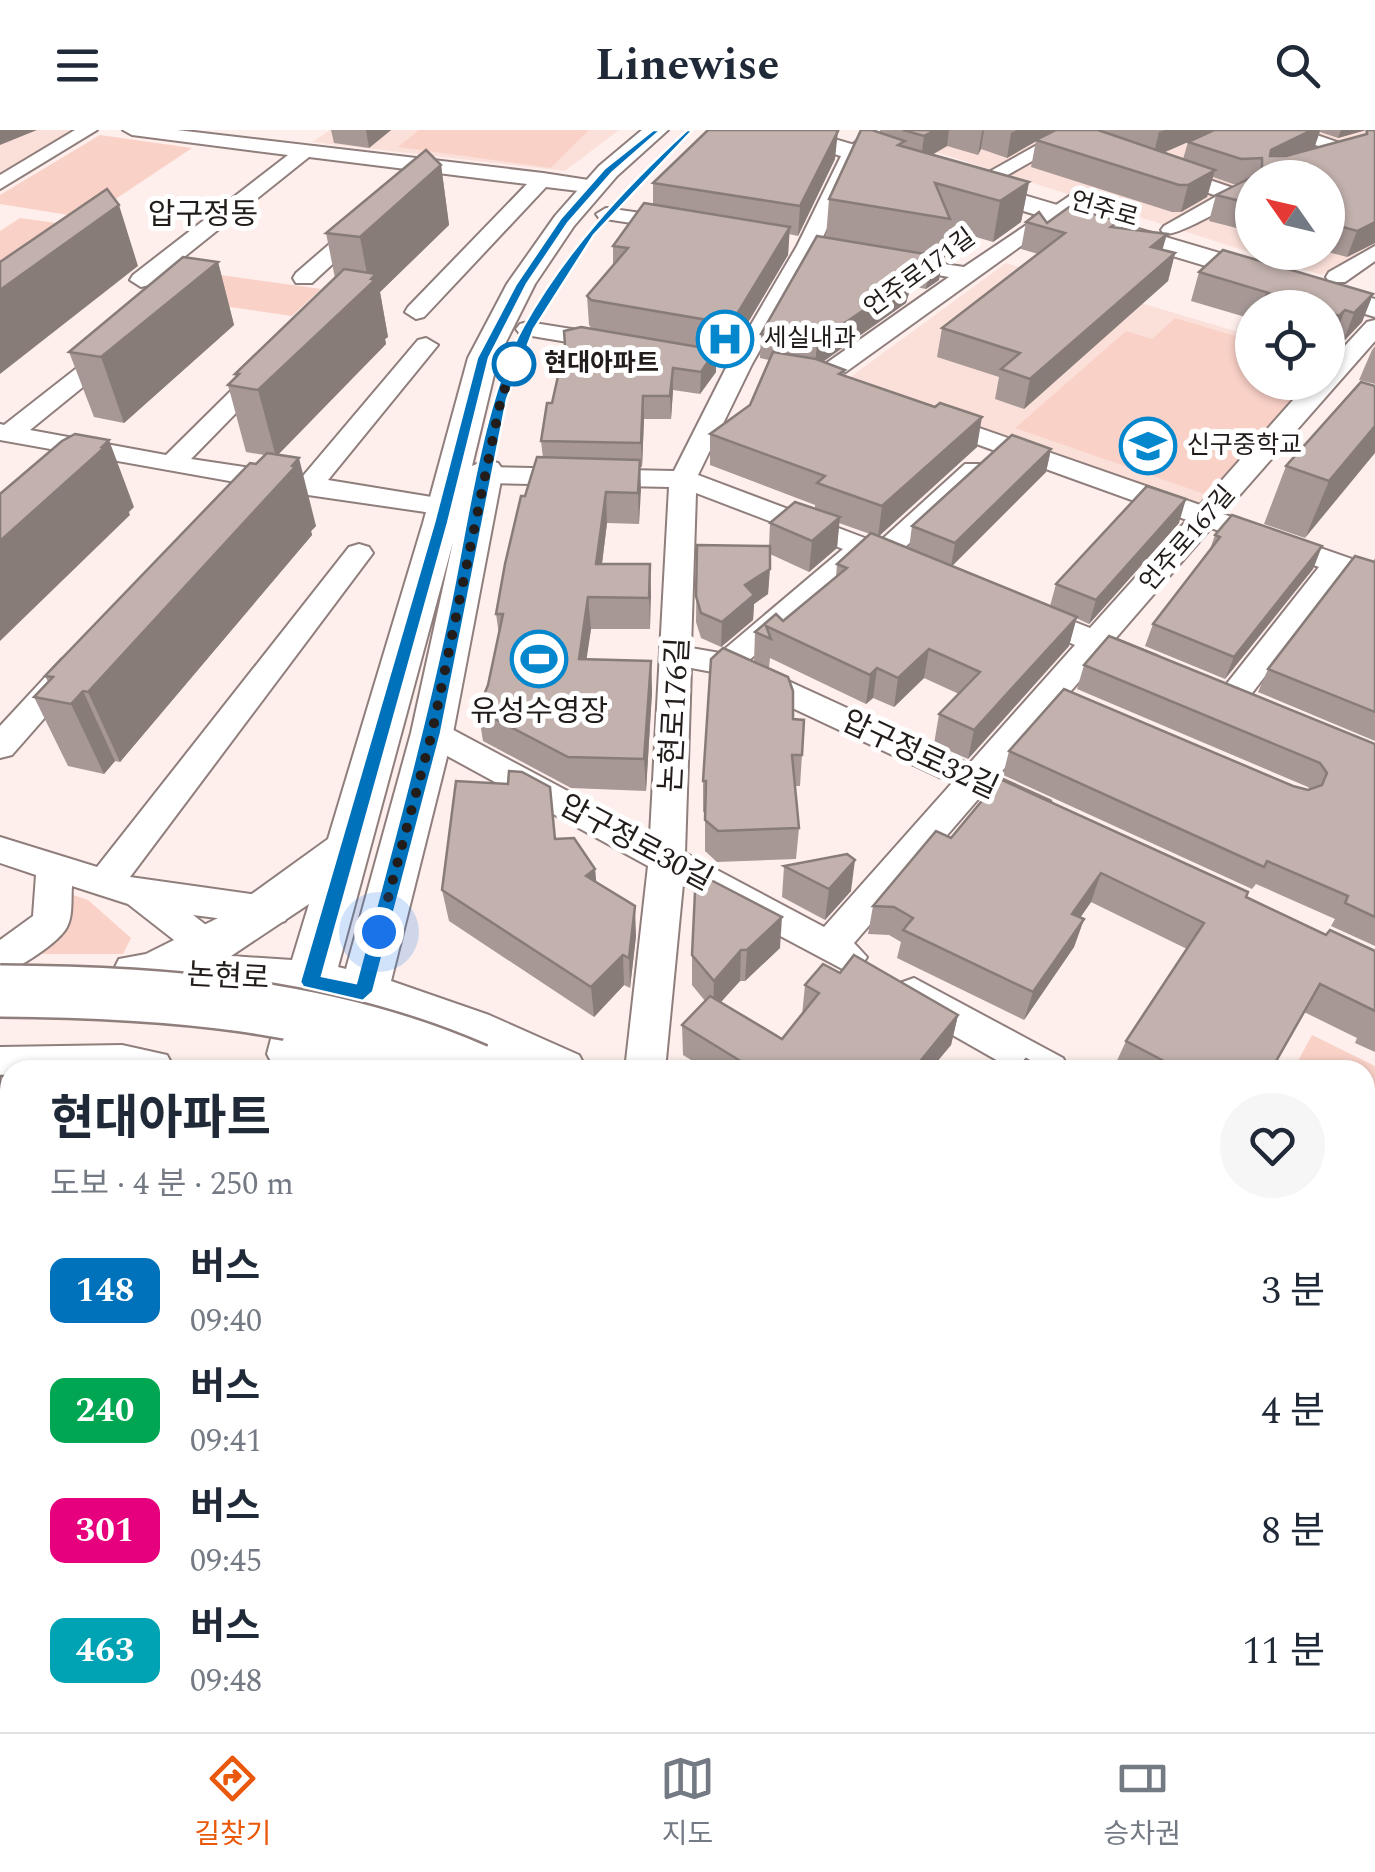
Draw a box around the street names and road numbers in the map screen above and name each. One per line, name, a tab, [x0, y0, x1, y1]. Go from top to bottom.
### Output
street label: 언주로	[1066, 182, 1142, 238]
street label: 언주로171길	[856, 220, 984, 326]
street label: 언주로167길	[1131, 478, 1245, 600]
street label: 논현로176길	[648, 636, 702, 794]
street label: 압구정로32길	[834, 699, 1006, 811]
street label: 압구정로30길	[551, 783, 721, 903]
street label: 논현로	[185, 952, 271, 1002]

